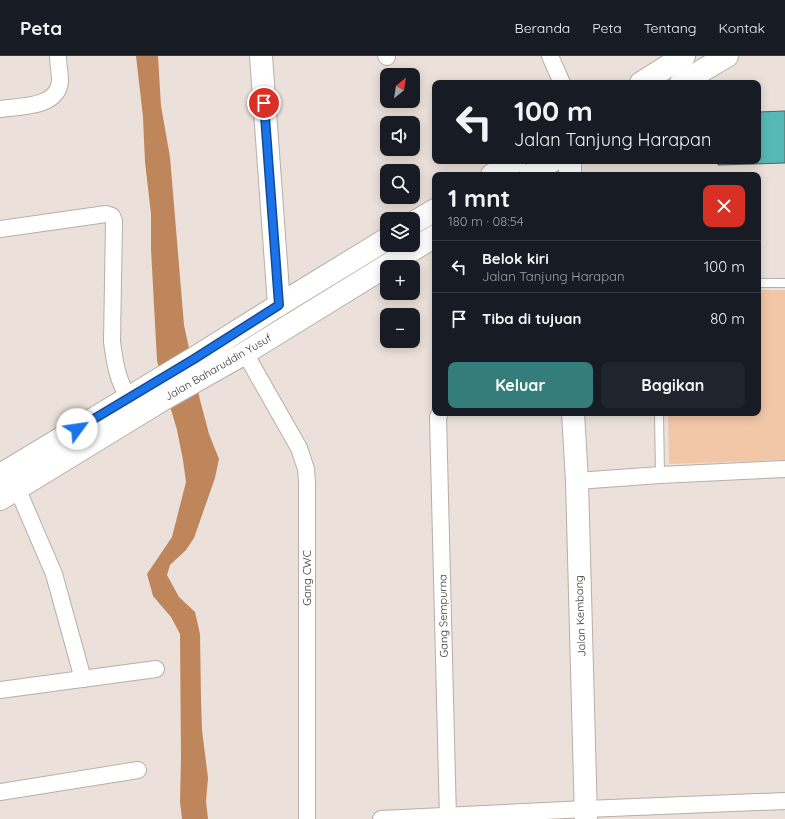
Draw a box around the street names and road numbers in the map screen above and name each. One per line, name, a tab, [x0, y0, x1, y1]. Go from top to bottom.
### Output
street label: Jalan Baharuddin Yusuf	[162, 331, 274, 403]
street label: Gang CWC	[300, 550, 314, 606]
street label: Gang Sempurna	[435, 574, 451, 658]
street label: Jalan Kembang	[572, 575, 588, 657]

